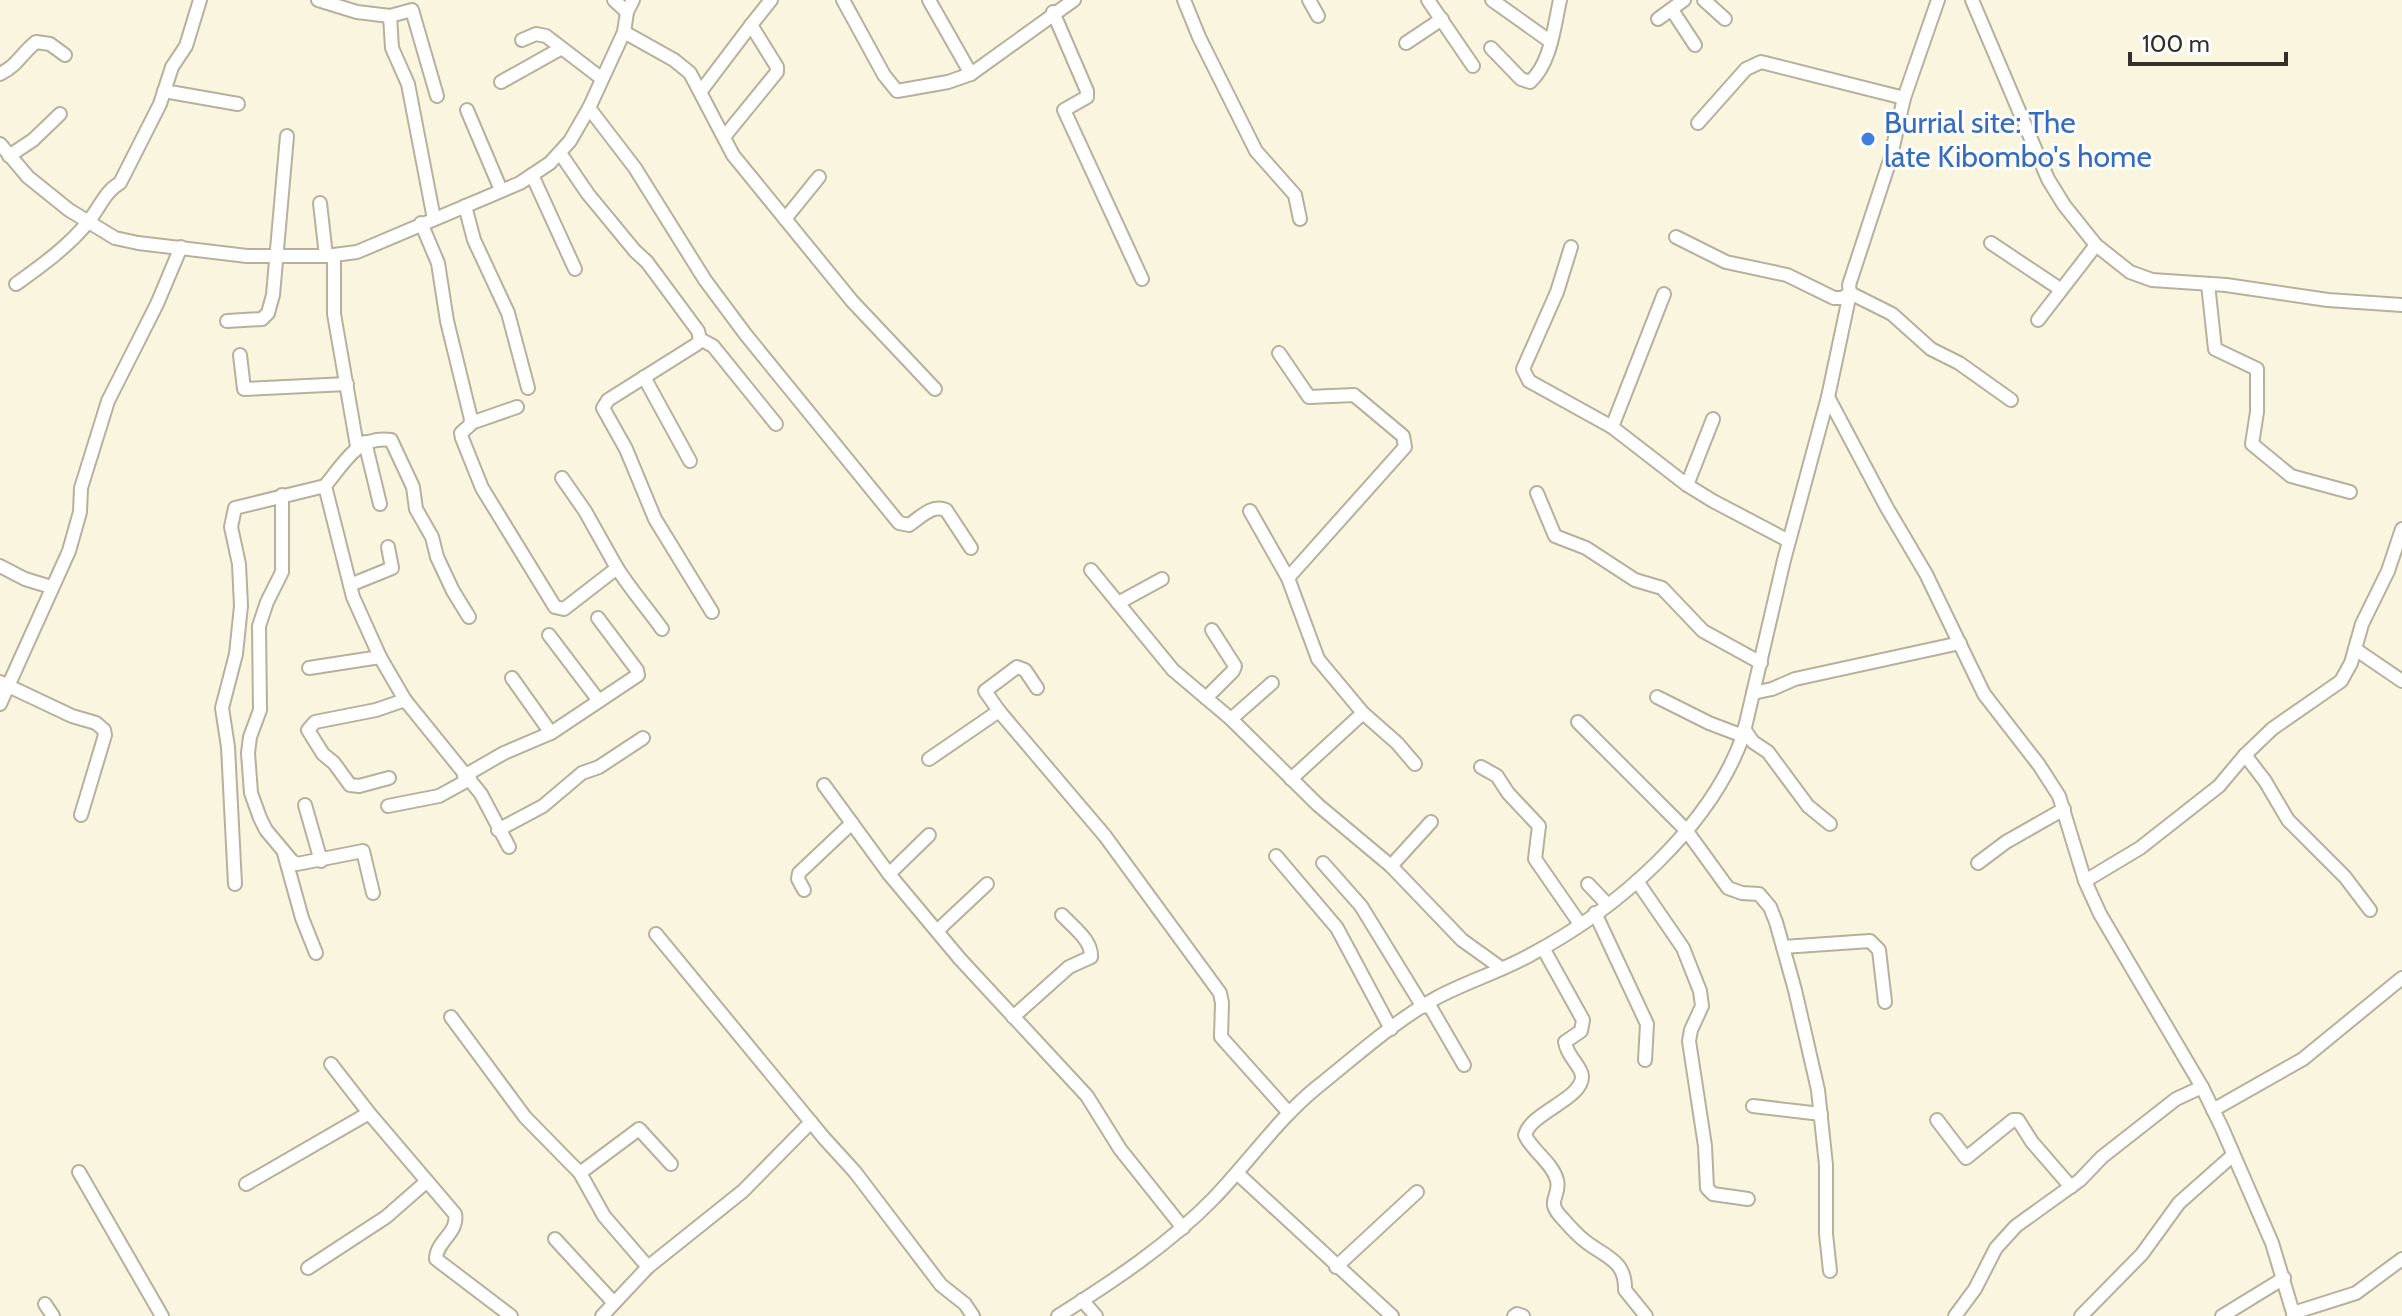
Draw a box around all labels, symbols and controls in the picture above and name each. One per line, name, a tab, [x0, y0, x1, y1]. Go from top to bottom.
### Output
scale bar	[2130, 16, 2286, 66]
text: 100 m	[2142, 29, 2210, 58]
place label: Burrial site: The late Kibombo's home	[1884, 104, 2152, 175]
marker: Burrial site: The late Kibombo's home	[1859, 130, 1877, 148]

